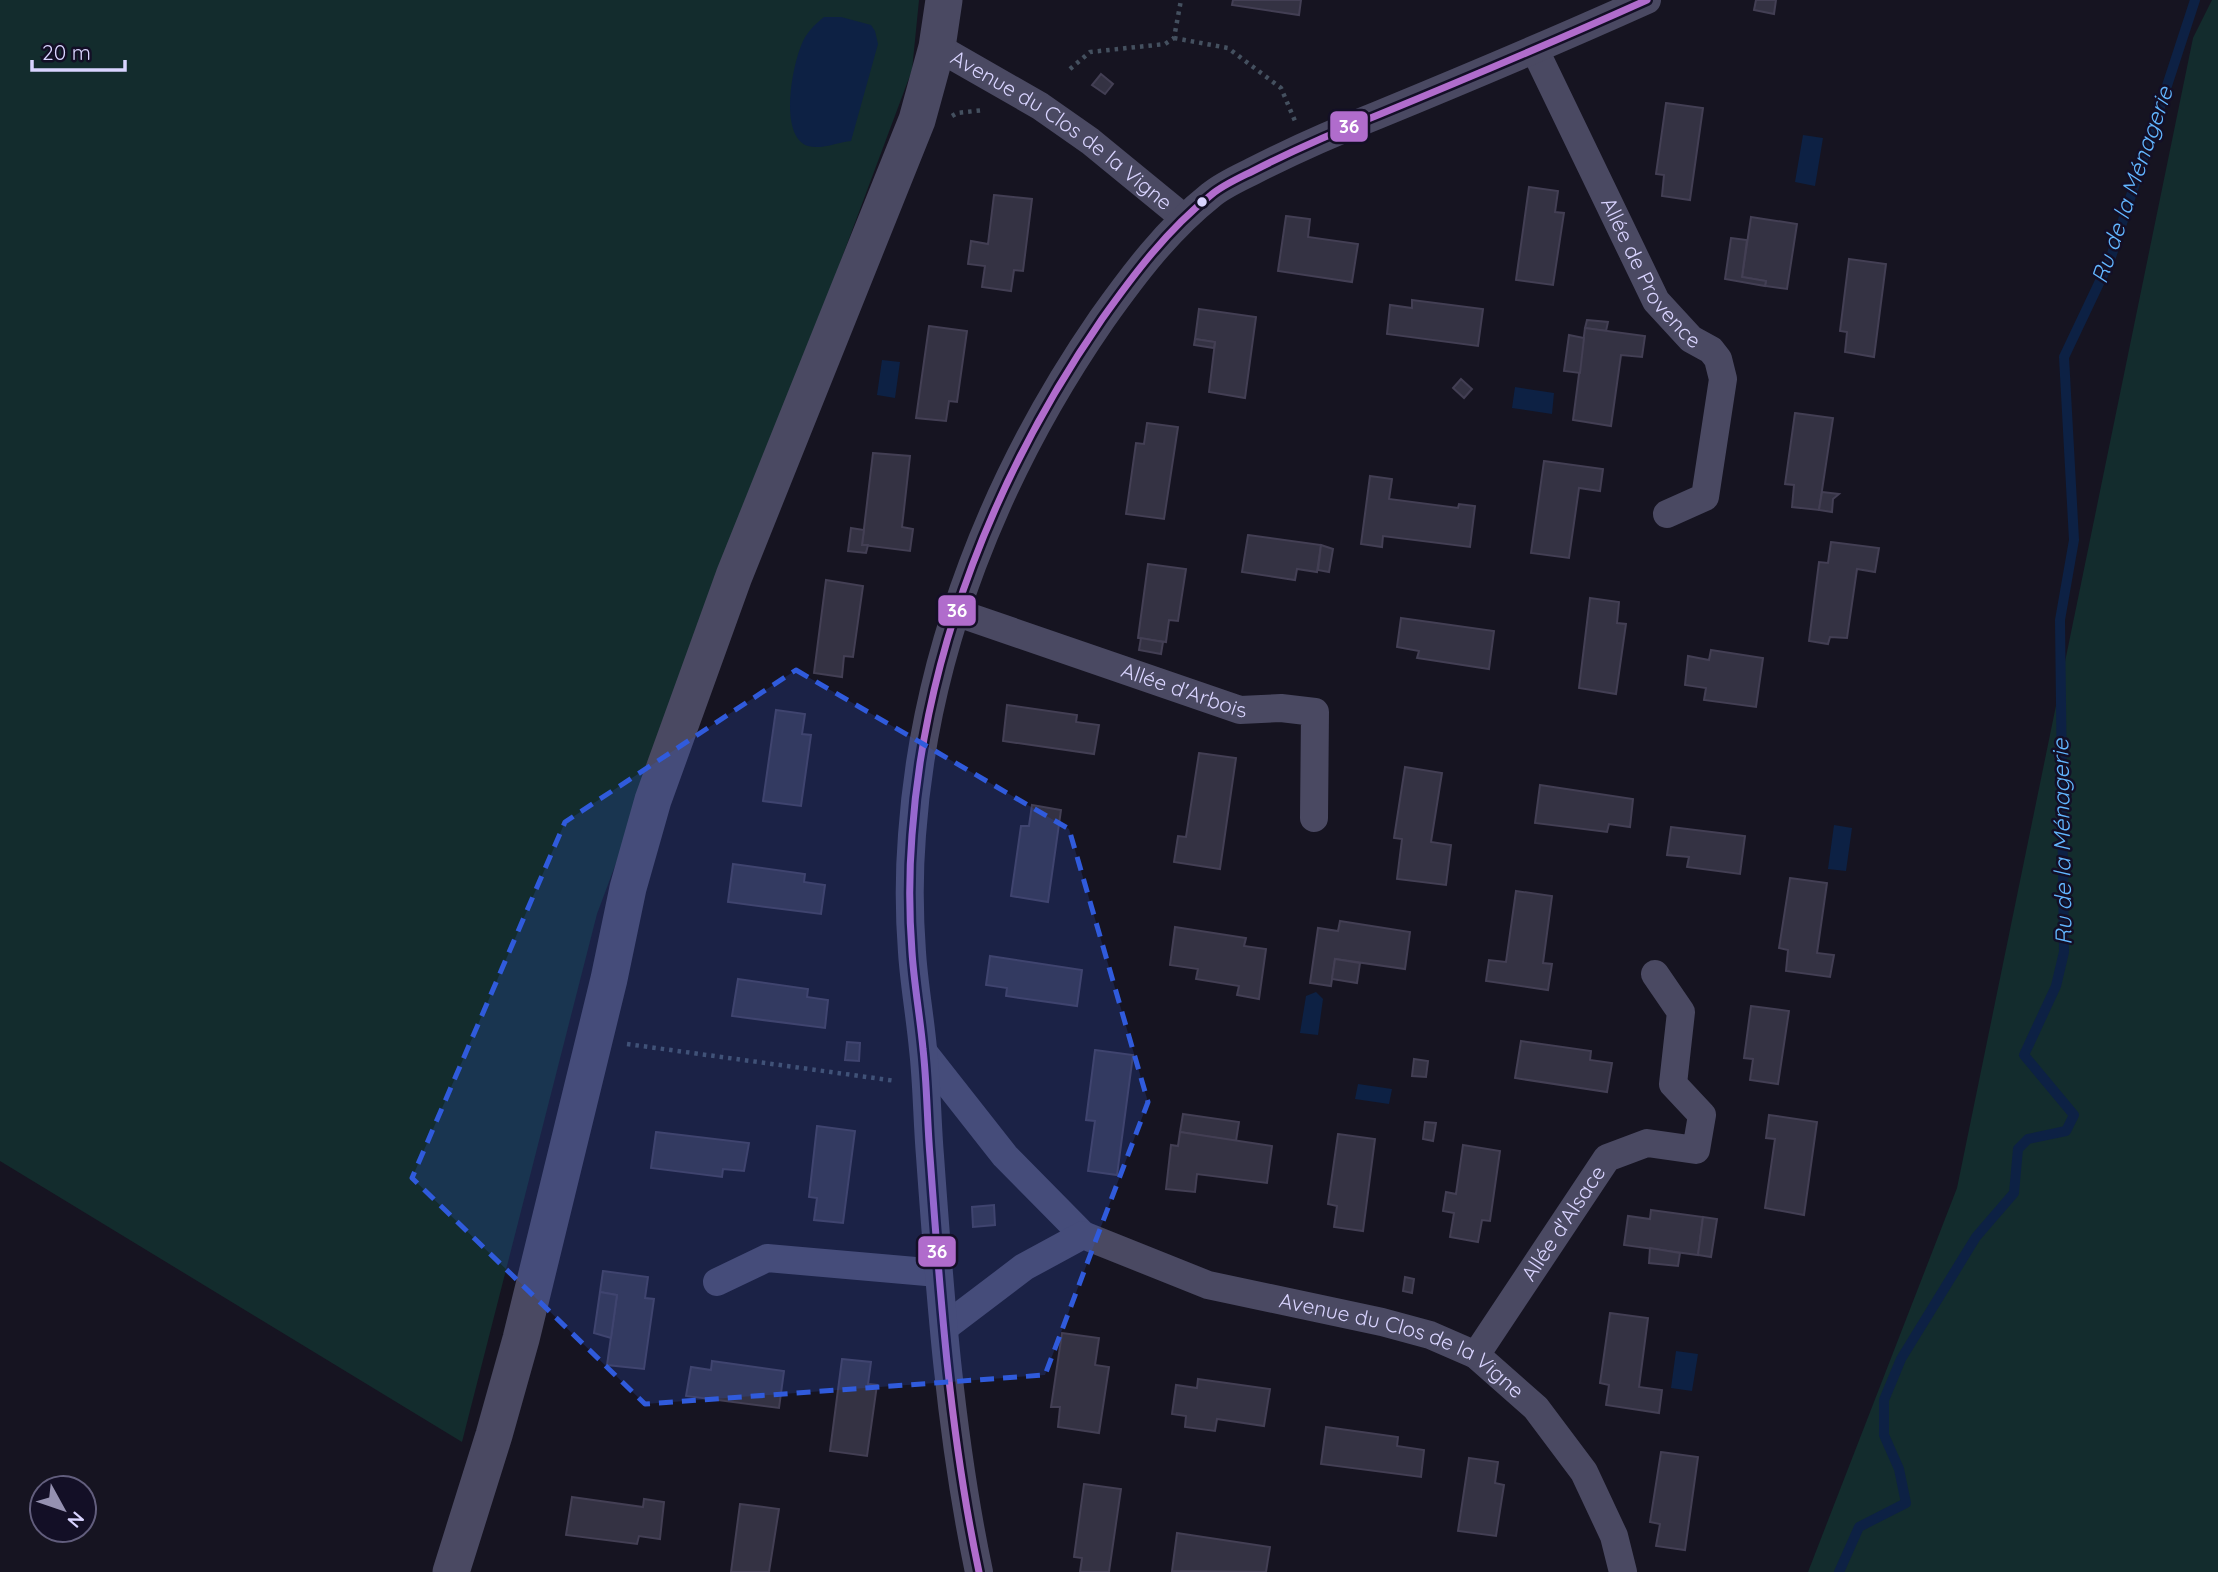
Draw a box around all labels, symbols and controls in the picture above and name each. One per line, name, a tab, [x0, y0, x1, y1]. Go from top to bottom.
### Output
scale bar	[32, 28, 124, 72]
text: 20 m	[42, 39, 91, 65]
street label: Avenue du Clos de la Vigne	[947, 44, 1178, 215]
water label: Ru de la Ménagerie	[2084, 82, 2179, 287]
line badge: 36	[1329, 110, 1369, 143]
text: 36	[1339, 114, 1359, 138]
street label: Allée de Provence	[1596, 193, 1705, 354]
unlabelled marker	[1195, 195, 1209, 209]
line badge: 36	[937, 594, 977, 627]
text: 36	[947, 598, 967, 622]
street label: Allée d'Arbois	[1118, 656, 1247, 722]
water label: Ru de la Ménagerie	[2045, 738, 2078, 945]
street label: Allée d'Alsace	[1515, 1160, 1610, 1286]
line badge: 36	[917, 1235, 957, 1268]
text: 36	[927, 1239, 947, 1263]
street label: Avenue du Clos de la Vigne	[1277, 1286, 1530, 1403]
north arrow	[28, 1474, 98, 1544]
text: N	[62, 1507, 90, 1533]

